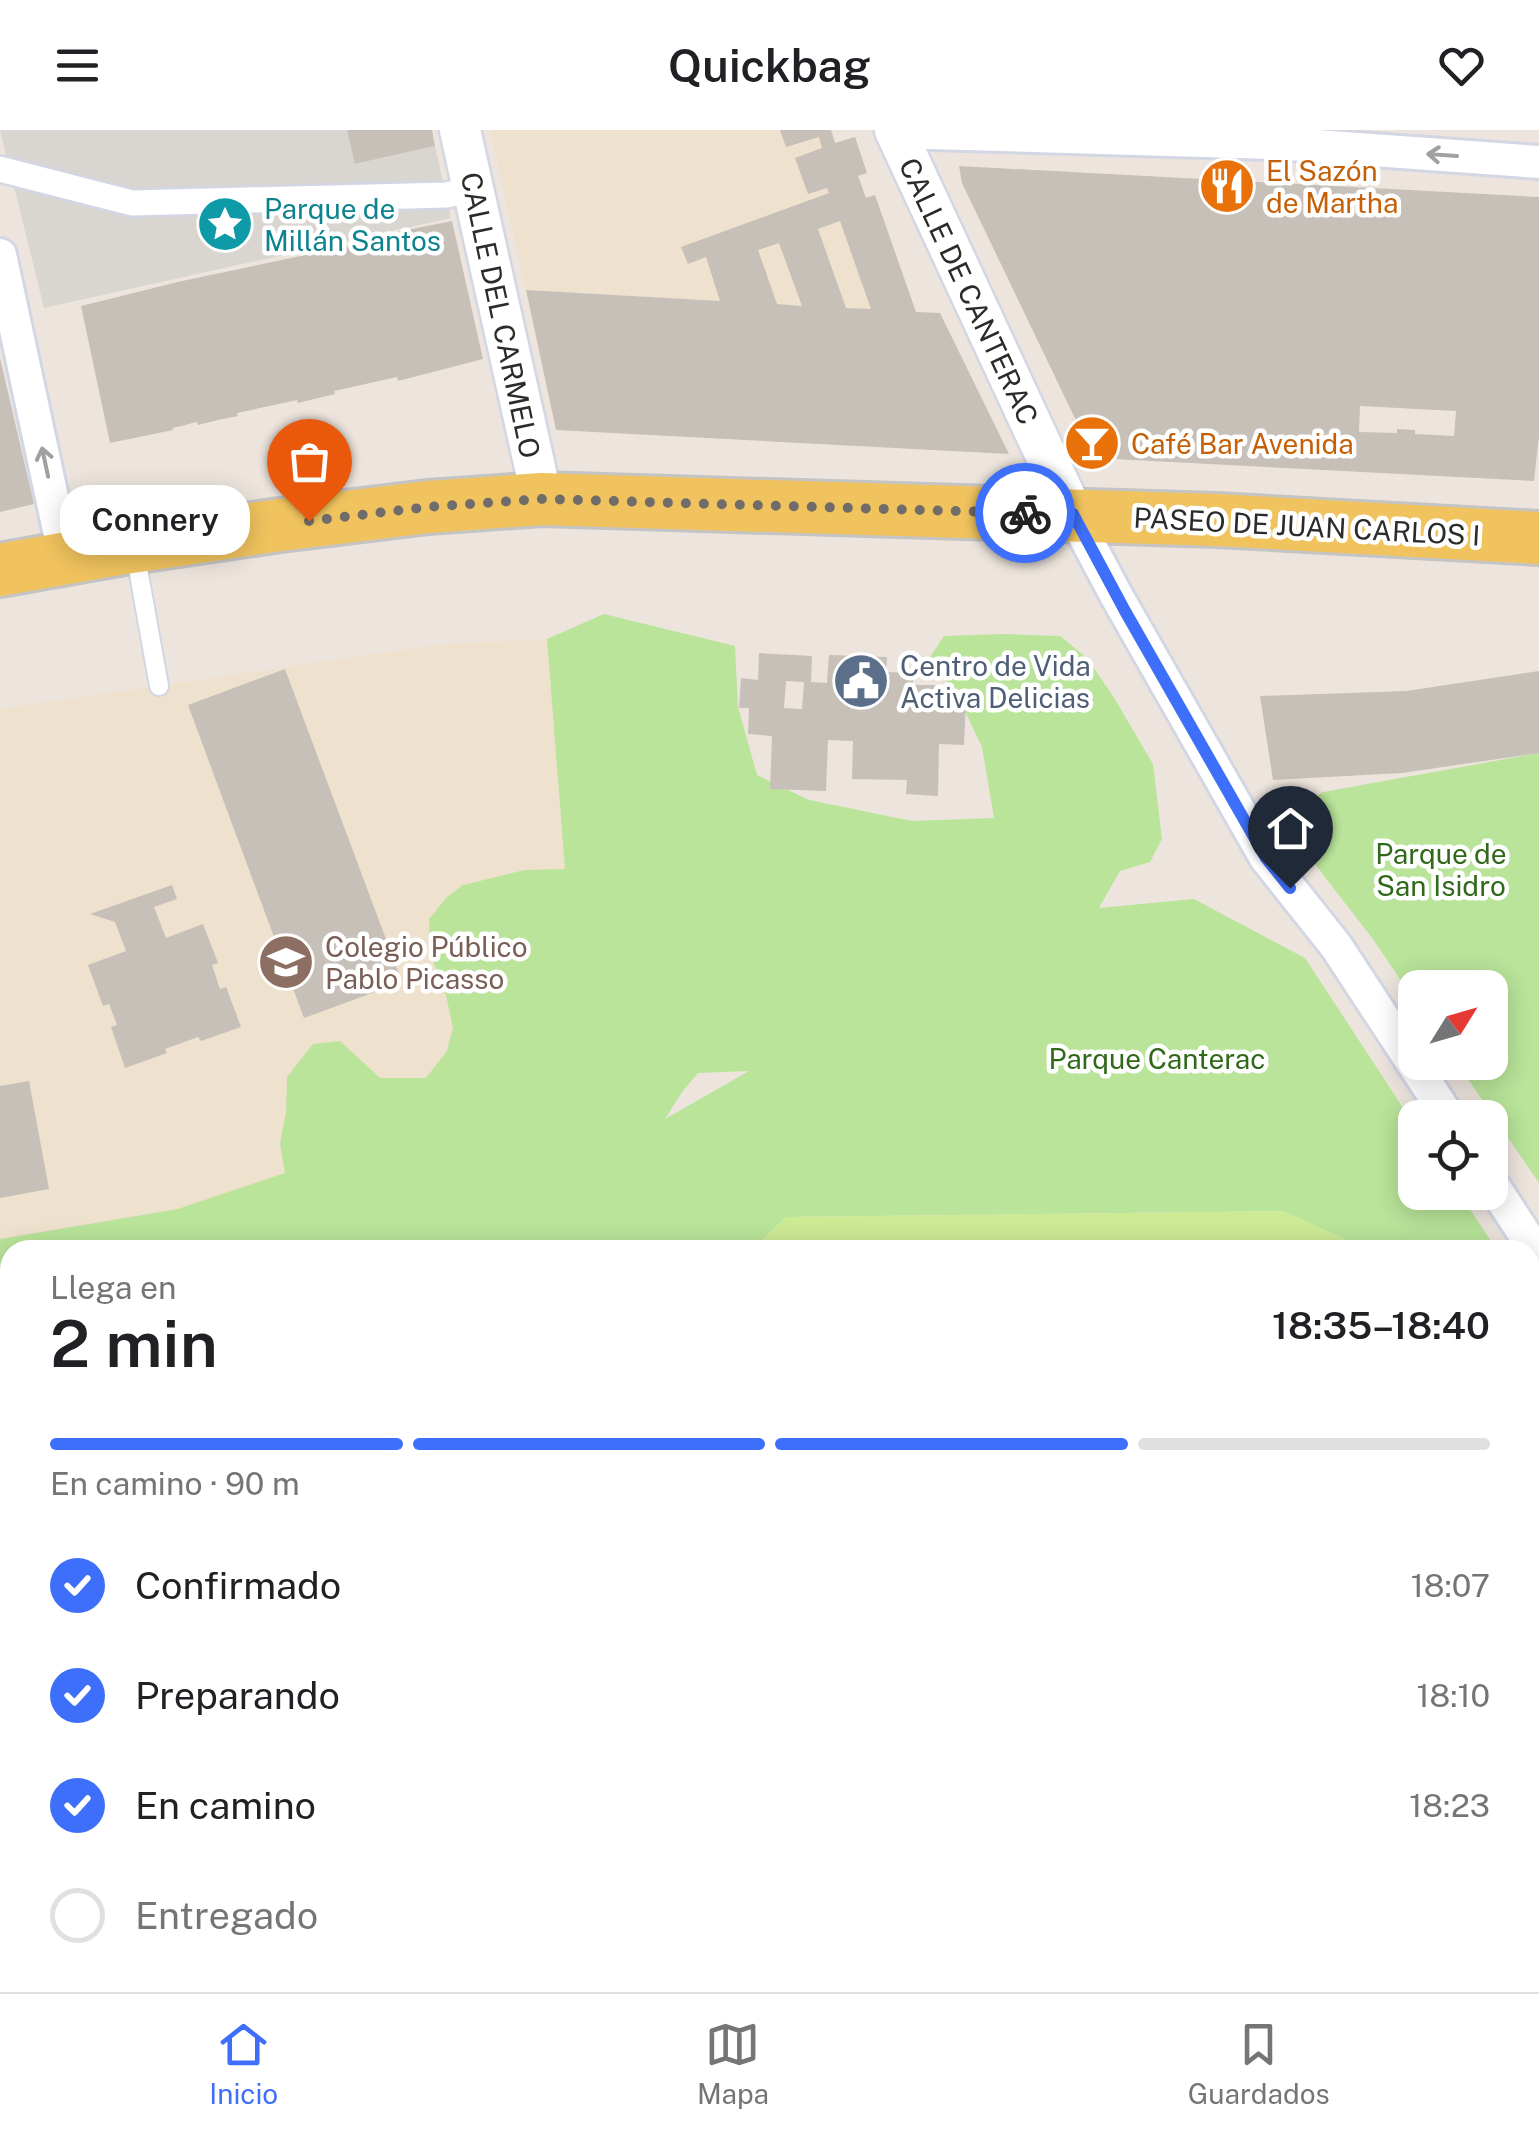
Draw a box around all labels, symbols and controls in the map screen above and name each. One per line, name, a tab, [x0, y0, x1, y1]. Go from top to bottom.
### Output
icon: menu	[50, 38, 105, 93]
icon: heart	[1434, 38, 1489, 93]
text: Quickbag	[668, 39, 871, 92]
one-way arrow	[1426, 145, 1458, 164]
street label: CALLE DE CANTERAC	[893, 153, 1045, 429]
place label: El Sazón de Martha	[1266, 154, 1398, 219]
restaurant icon: El Sazón de Martha	[1197, 156, 1257, 216]
street label: CALLE DEL CARMELO	[455, 169, 547, 461]
place label: Parque de Millán Santos	[264, 192, 441, 257]
place icon: Parque de Millán Santos	[195, 194, 255, 254]
bar icon: Café Bar Avenida	[1062, 413, 1122, 473]
pin	[267, 419, 352, 522]
place label: Café Bar Avenida	[1131, 427, 1354, 460]
icon: bag	[282, 434, 337, 489]
one-way arrow	[35, 447, 54, 479]
courier	[975, 463, 1075, 563]
callout: Connery	[59, 486, 249, 556]
icon: bike	[998, 486, 1053, 541]
street label: PASEO DE JUAN CARLOS I	[1133, 500, 1481, 552]
text: Connery	[91, 501, 219, 538]
place label: Centro de Vida Activa Delicias	[900, 649, 1091, 714]
public building icon: Centro de Vida Activa Delicias	[831, 651, 891, 711]
pin	[1248, 786, 1333, 889]
icon: home	[1263, 801, 1318, 856]
park label: Parque de San Isidro	[1375, 837, 1507, 902]
place label: Colegio Público Pablo Picasso	[325, 930, 528, 995]
school or university icon: Colegio Público Pablo Picasso	[256, 932, 316, 992]
north arrow	[1398, 970, 1508, 1080]
map controls	[1398, 970, 1508, 1210]
park label: Parque Canterac	[1049, 1042, 1265, 1075]
button: locate	[1398, 1100, 1508, 1210]
text: Llega en	[50, 1269, 176, 1306]
text: 18:35–18:40	[1272, 1303, 1490, 1348]
text: 2 min	[50, 1305, 218, 1382]
text: En camino · 90 m	[50, 1465, 300, 1502]
icon: check	[50, 1558, 105, 1613]
text: Confirmado	[135, 1563, 341, 1608]
text: 18:07	[1411, 1567, 1490, 1604]
icon: check	[50, 1668, 105, 1723]
text: Preparando	[135, 1673, 340, 1718]
text: 18:10	[1416, 1677, 1490, 1714]
icon: check	[50, 1778, 105, 1833]
text: En camino	[135, 1783, 316, 1828]
text: 18:23	[1409, 1787, 1490, 1824]
text: Entregado	[135, 1893, 318, 1938]
tab: Inicio	[209, 2017, 278, 2110]
tab: Mapa	[697, 2017, 769, 2110]
tab: Guardados	[1188, 2017, 1330, 2110]

